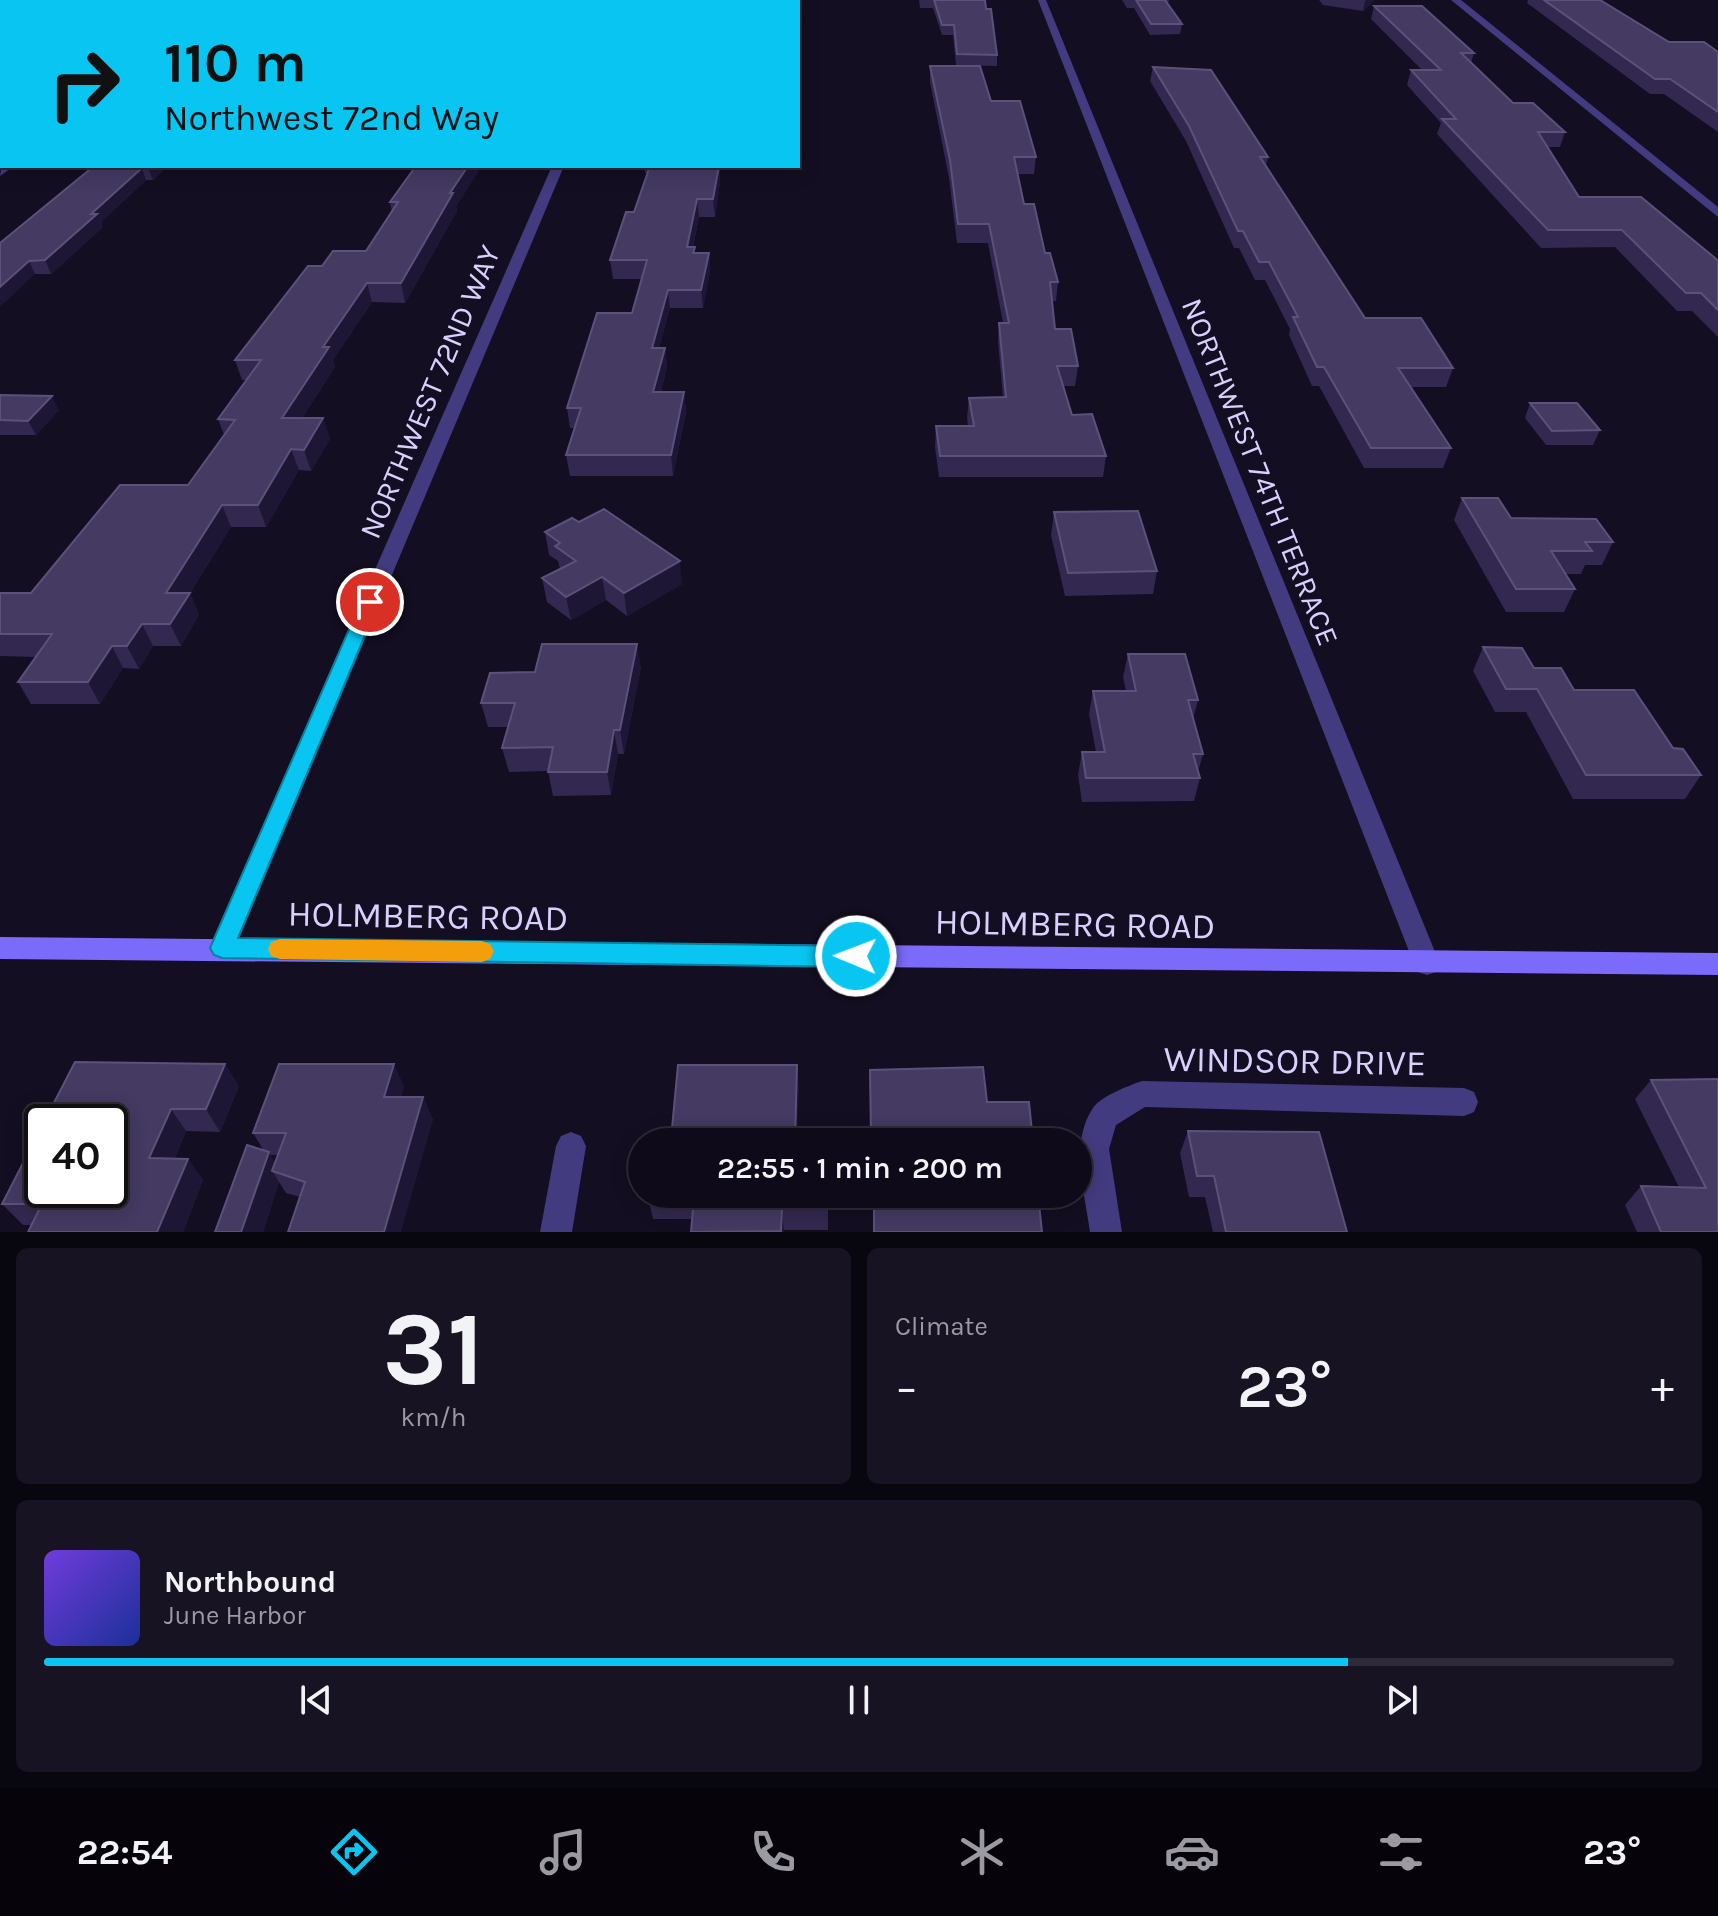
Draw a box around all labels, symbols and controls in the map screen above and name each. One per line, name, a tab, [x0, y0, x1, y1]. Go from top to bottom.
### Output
text: 110 m	[164, 30, 307, 95]
icon: right	[32, 32, 136, 136]
text: Northwest 72nd Way	[164, 97, 499, 139]
street label: NORTHWEST 72ND WAY	[352, 240, 508, 544]
street label: NORTHWEST 74TH TERRACE	[1174, 293, 1346, 651]
pin	[336, 568, 404, 636]
icon: arrive	[348, 580, 392, 624]
street label: HOLMBERG ROAD	[287, 893, 569, 939]
street label: HOLMBERG ROAD	[934, 901, 1216, 947]
position arrow	[814, 914, 898, 998]
street label: WINDSOR DRIVE	[1163, 1038, 1427, 1084]
speed limit sign: 40	[24, 1104, 128, 1208]
text: 22:55 · 1 min · 200 m	[717, 1150, 1003, 1186]
text: 31	[383, 1289, 484, 1410]
text: Climate	[895, 1311, 988, 1342]
text: 23°	[1237, 1352, 1332, 1422]
text: −	[895, 1362, 918, 1413]
text: +	[1651, 1362, 1674, 1413]
text: km/h	[401, 1402, 466, 1433]
text: Northbound	[164, 1564, 336, 1600]
text: June Harbor	[164, 1600, 306, 1631]
icon: previous	[294, 1678, 338, 1722]
icon: pause	[837, 1678, 881, 1722]
icon: next	[1380, 1678, 1424, 1722]
icon: directions	[326, 1824, 382, 1880]
icon: music	[535, 1824, 591, 1880]
icon: phone	[745, 1824, 801, 1880]
icon: climate	[954, 1824, 1010, 1880]
icon: car	[1164, 1824, 1220, 1880]
icon: filters	[1373, 1824, 1429, 1880]
text: 22:54	[77, 1831, 172, 1873]
text: 23°	[1583, 1831, 1641, 1873]

